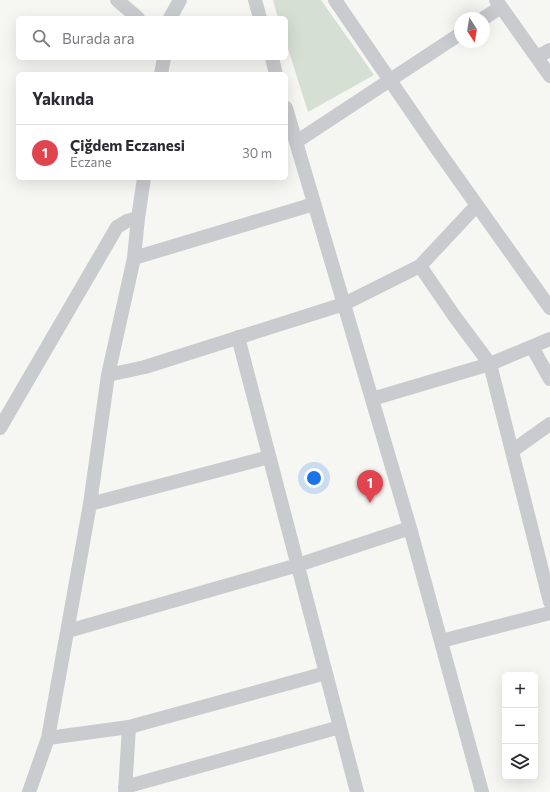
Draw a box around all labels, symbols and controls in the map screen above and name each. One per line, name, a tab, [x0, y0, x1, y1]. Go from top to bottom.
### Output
north arrow	[454, 12, 490, 48]
search box	[16, 16, 288, 60]
icon: search	[30, 27, 52, 49]
text: Burada ara	[62, 29, 135, 47]
text: Yakında	[32, 88, 94, 109]
text: Çiğdem Eczanesi	[70, 136, 185, 154]
text: 1	[42, 145, 48, 161]
text: 30 m	[242, 145, 272, 161]
text: Eczane	[70, 154, 112, 170]
your location	[304, 468, 324, 488]
pin: 1	[357, 470, 383, 503]
map controls	[502, 672, 538, 780]
button: +	[502, 672, 538, 708]
button: −	[502, 708, 538, 744]
button: layers	[502, 744, 538, 780]

